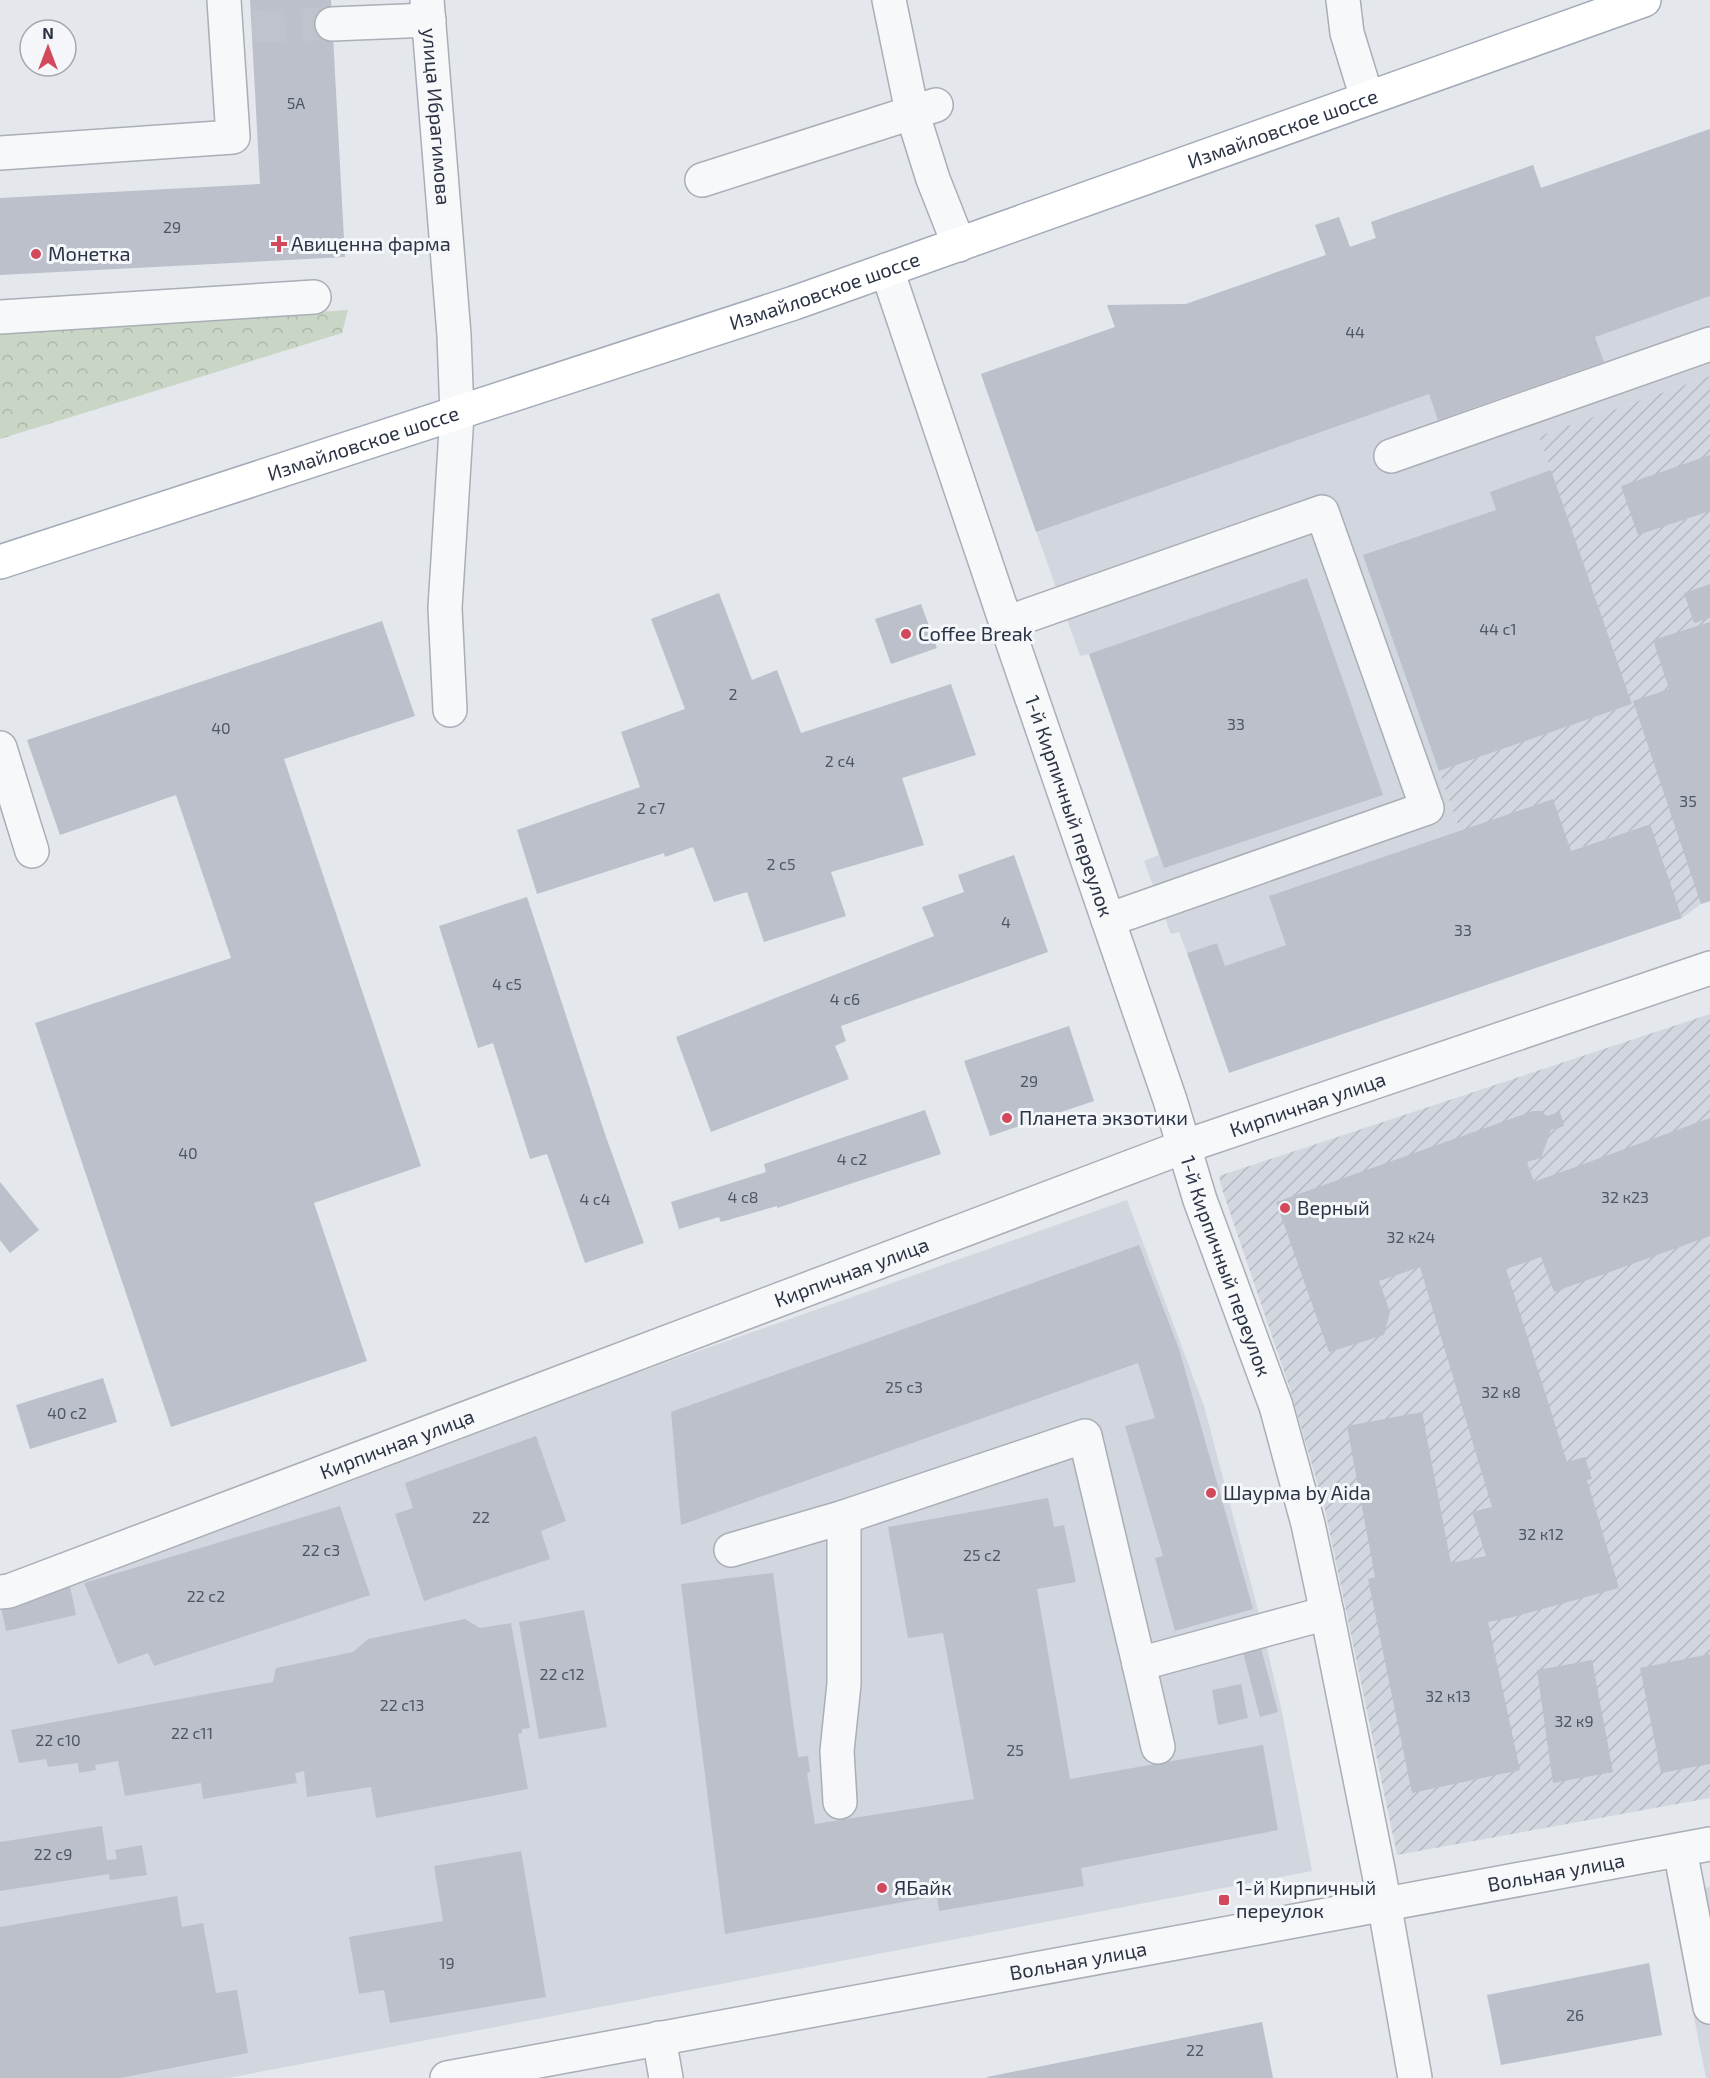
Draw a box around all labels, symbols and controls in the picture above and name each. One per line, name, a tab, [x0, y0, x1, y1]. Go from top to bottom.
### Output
north arrow	[18, 18, 78, 78]
text: N	[42, 23, 54, 42]
street label: улица Ибрагимова	[417, 27, 457, 206]
street label: Измайловское шоссе	[1184, 83, 1381, 173]
house number: 5А	[287, 93, 305, 112]
house number: 29	[163, 217, 181, 236]
place label: Авиценна фарма	[291, 231, 451, 255]
marker: Авиценна фарма	[272, 237, 286, 251]
place label: Монетка	[48, 241, 131, 265]
street label: Измайловское шоссе	[726, 246, 923, 334]
marker: Монетка	[29, 247, 43, 261]
house number: 44	[1345, 322, 1365, 341]
street label: Измайловское шоссе	[264, 400, 462, 485]
house number: 44 с1	[1479, 619, 1517, 638]
place label: Coffee Break	[918, 621, 1033, 645]
marker: Coffee Break	[899, 627, 913, 641]
house number: 2	[729, 684, 738, 703]
street label: 1-й Кирпичный переулок	[1021, 692, 1119, 920]
house number: 33	[1227, 714, 1245, 733]
house number: 40	[211, 718, 231, 737]
house number: 2 с4	[825, 751, 855, 770]
house number: 35	[1679, 791, 1697, 810]
house number: 2 с7	[637, 798, 665, 817]
house number: 2 с5	[766, 854, 796, 873]
house number: 4	[1001, 912, 1011, 931]
house number: 33	[1454, 920, 1472, 939]
house number: 4 с5	[492, 974, 522, 993]
house number: 4 с6	[830, 989, 860, 1008]
street label: Кирпичная улица	[1226, 1066, 1389, 1141]
house number: 29	[1020, 1071, 1038, 1090]
place label: Планета экзотики	[1019, 1105, 1188, 1129]
marker: Планета экзотики	[1000, 1111, 1014, 1125]
house number: 40	[178, 1143, 198, 1162]
house number: 4 с2	[837, 1149, 867, 1168]
street label: 1-й Кирпичный переулок	[1176, 1152, 1277, 1380]
house number: 4 с8	[728, 1187, 759, 1206]
house number: 32 к23	[1601, 1187, 1649, 1206]
house number: 4 с4	[579, 1189, 611, 1208]
place label: Верный	[1297, 1195, 1370, 1219]
marker: Верный	[1278, 1201, 1292, 1215]
house number: 32 к24	[1387, 1227, 1436, 1246]
street label: Кирпичная улица	[771, 1231, 932, 1311]
house number: 25 с3	[885, 1377, 923, 1396]
house number: 32 к8	[1481, 1382, 1521, 1401]
house number: 40 с2	[47, 1403, 87, 1422]
street label: Кирпичная улица	[316, 1403, 477, 1483]
place label: Шаурма by Aida	[1223, 1480, 1371, 1505]
marker: Шаурма by Aida	[1204, 1486, 1218, 1500]
house number: 22	[472, 1507, 490, 1526]
house number: 32 к12	[1518, 1524, 1564, 1543]
house number: 22 c3	[302, 1540, 340, 1559]
house number: 25 с2	[963, 1545, 1001, 1564]
house number: 22 с2	[187, 1586, 225, 1605]
house number: 22 с12	[540, 1664, 584, 1683]
house number: 32 к13	[1425, 1686, 1471, 1705]
house number: 22 с13	[380, 1695, 424, 1714]
house number: 32 к9	[1554, 1711, 1594, 1730]
house number: 22 с11	[171, 1723, 213, 1742]
house number: 22 c10	[35, 1730, 81, 1749]
house number: 25	[1006, 1740, 1024, 1759]
house number: 22 с9	[34, 1844, 72, 1863]
street label: Вольная улица	[1485, 1847, 1627, 1896]
place label: ЯБайк	[894, 1875, 952, 1899]
place label: 1-й Кирпичный переулок	[1236, 1875, 1376, 1923]
marker: ЯБайк	[875, 1881, 889, 1895]
marker: 1-й Кирпичный переулок	[1217, 1893, 1231, 1907]
street label: Вольная улица	[1007, 1936, 1149, 1985]
house number: 19	[439, 1953, 455, 1972]
house number: 26	[1566, 2005, 1584, 2024]
house number: 22	[1186, 2040, 1204, 2059]

